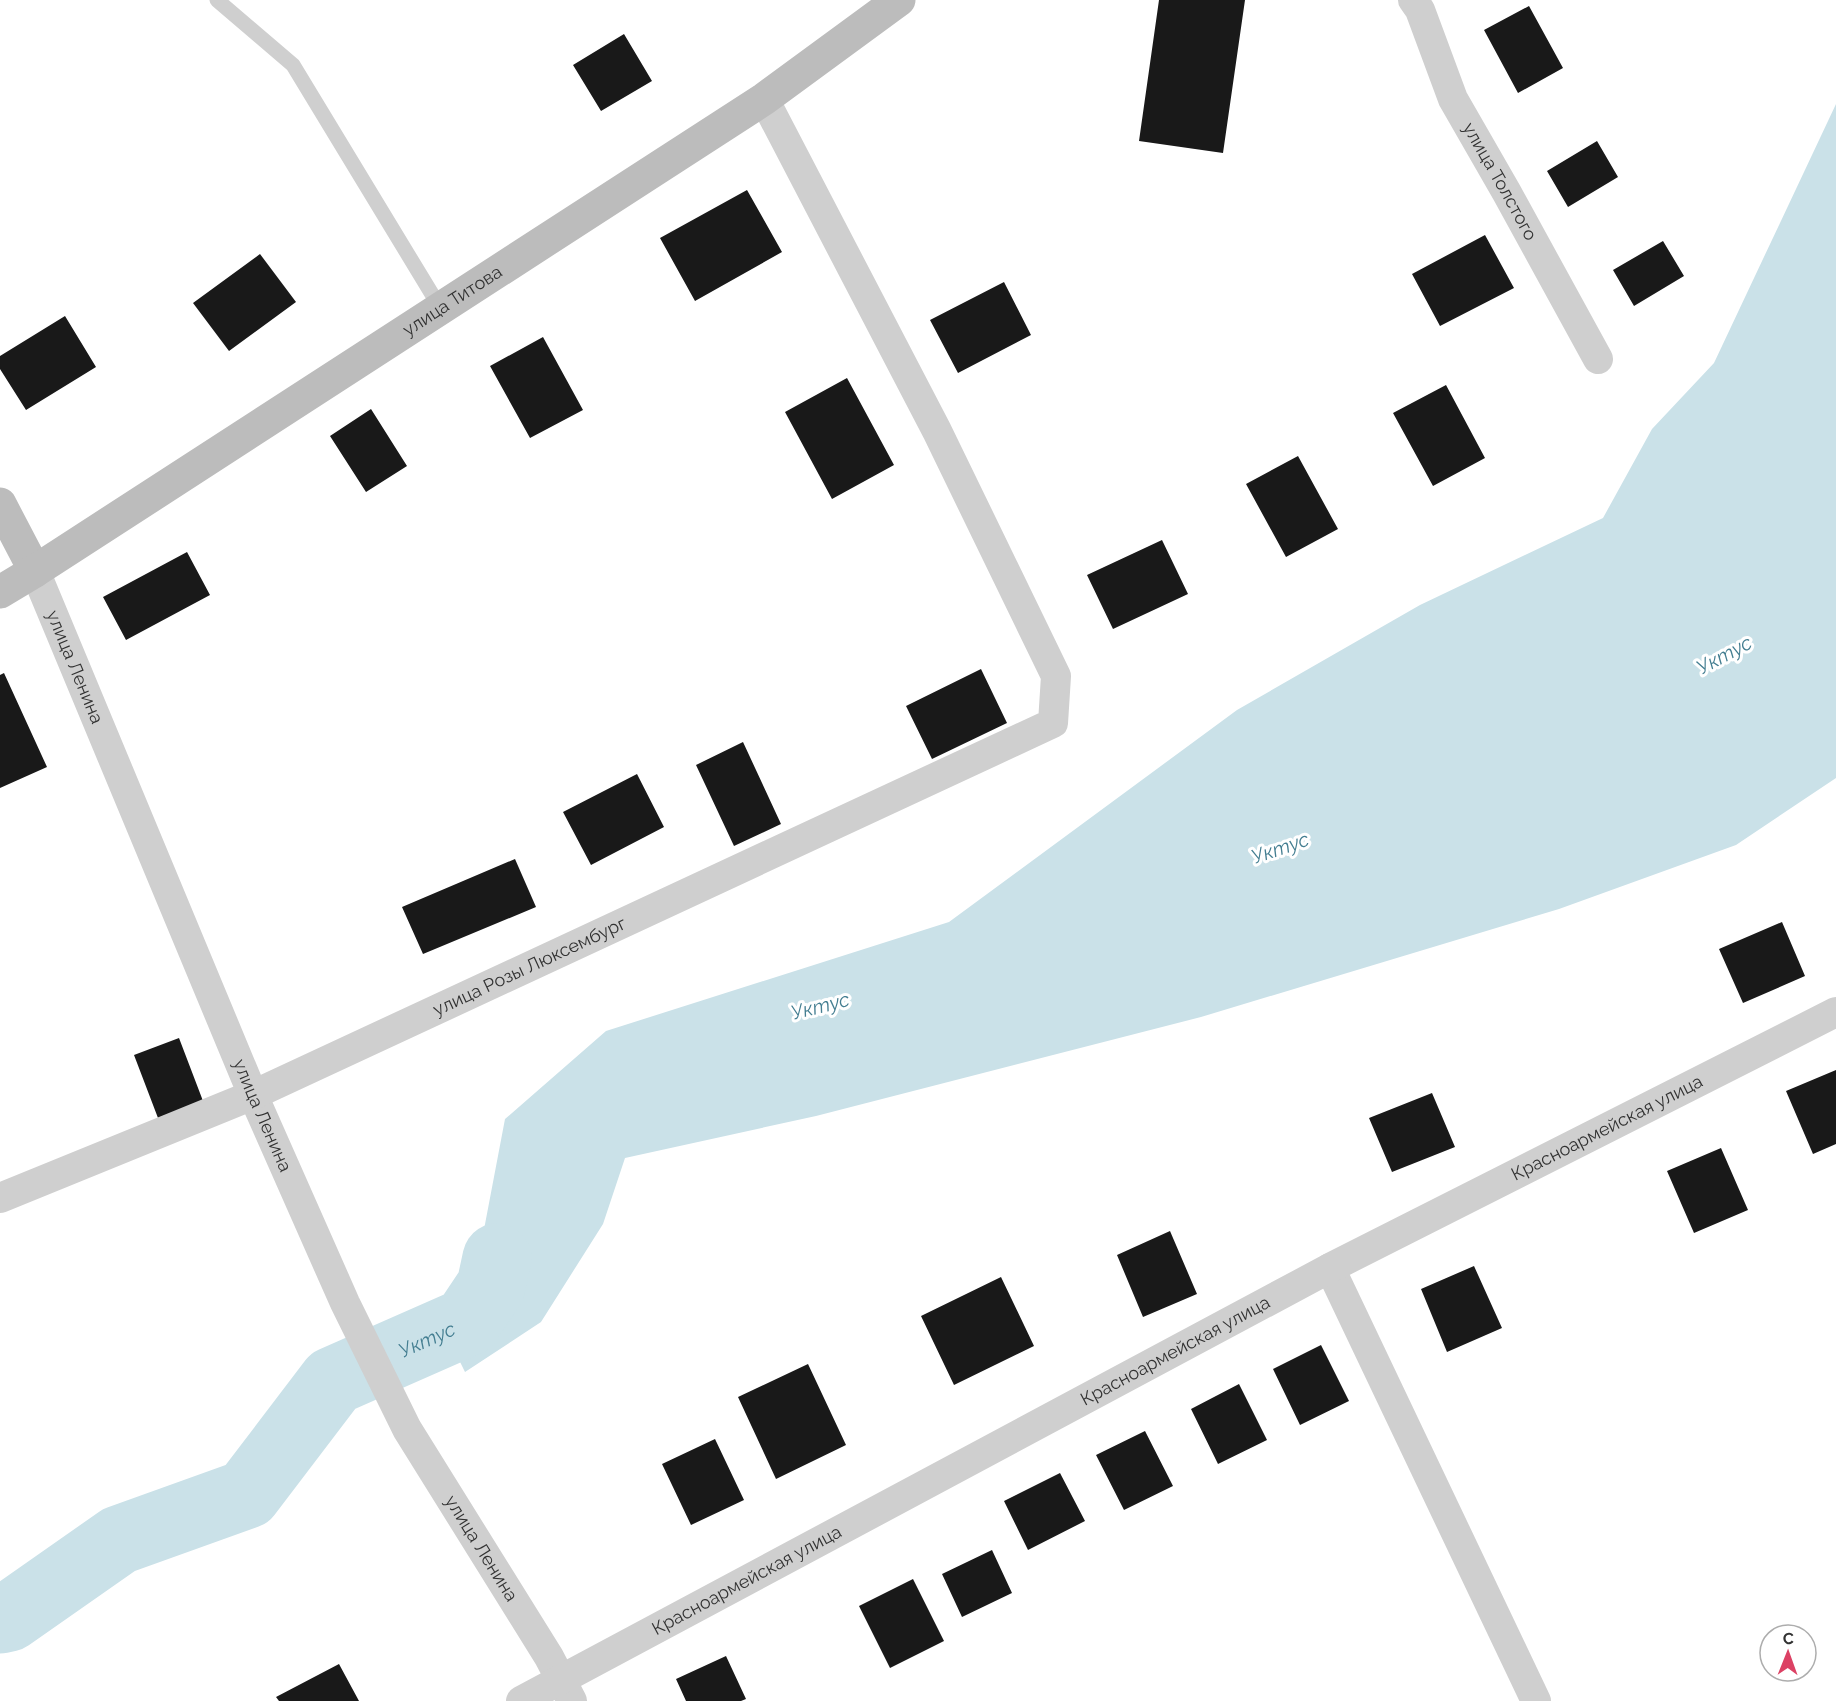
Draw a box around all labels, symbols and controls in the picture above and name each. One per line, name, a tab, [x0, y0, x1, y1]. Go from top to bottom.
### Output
street label: улица Толстого	[1459, 118, 1542, 244]
street label: улица Титова	[399, 261, 506, 340]
street label: улица Ленина	[43, 607, 108, 727]
water label: Уктус	[1692, 630, 1756, 680]
water label: Уктус	[1248, 827, 1313, 869]
street label: улица Розы Люксембург	[429, 912, 629, 1020]
water label: Уктус	[788, 987, 852, 1025]
street label: улица Ленина	[229, 1056, 297, 1175]
street label: Красноармейская улица	[1508, 1070, 1706, 1185]
street label: Красноармейская улица	[1077, 1291, 1273, 1410]
water label: Уктус	[395, 1316, 459, 1363]
street label: улица Ленина	[441, 1491, 523, 1605]
street label: Красноармейская улица	[648, 1521, 845, 1639]
north arrow	[1758, 1623, 1818, 1683]
text: С	[1783, 1629, 1794, 1648]

